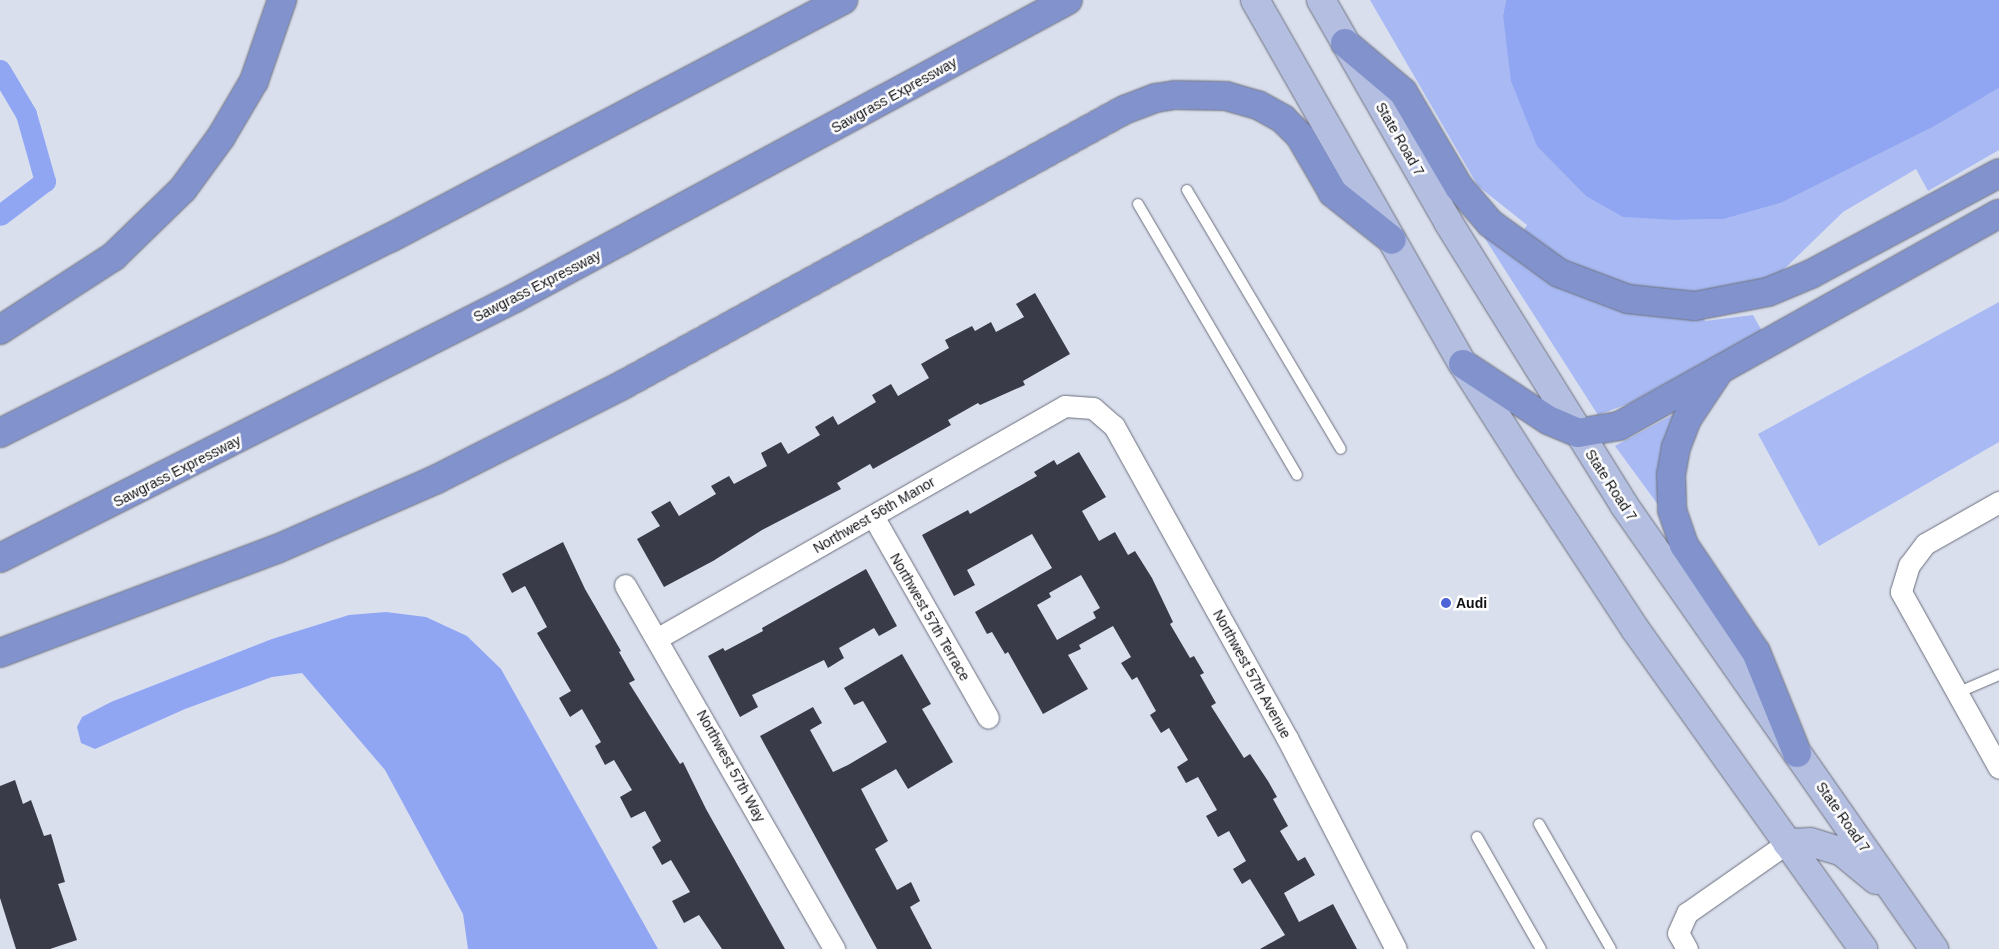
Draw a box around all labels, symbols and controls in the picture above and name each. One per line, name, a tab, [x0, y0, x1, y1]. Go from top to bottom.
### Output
street label: Sawgrass Expressway	[828, 54, 960, 136]
street label: State Road 7	[1372, 99, 1428, 179]
street label: Sawgrass Expressway	[470, 247, 604, 325]
street label: Sawgrass Expressway	[110, 432, 244, 510]
street label: State Road 7	[1582, 446, 1640, 524]
street label: Northwest 56th Manor	[810, 473, 938, 557]
street label: Northwest 57th Terrace	[887, 550, 973, 684]
place label: Audi	[1456, 595, 1487, 611]
marker: Audi	[1440, 597, 1452, 609]
street label: Northwest 57th Avenue	[1209, 606, 1295, 742]
street label: Northwest 57th Way	[693, 707, 769, 825]
street label: State Road 7	[1813, 779, 1873, 855]

